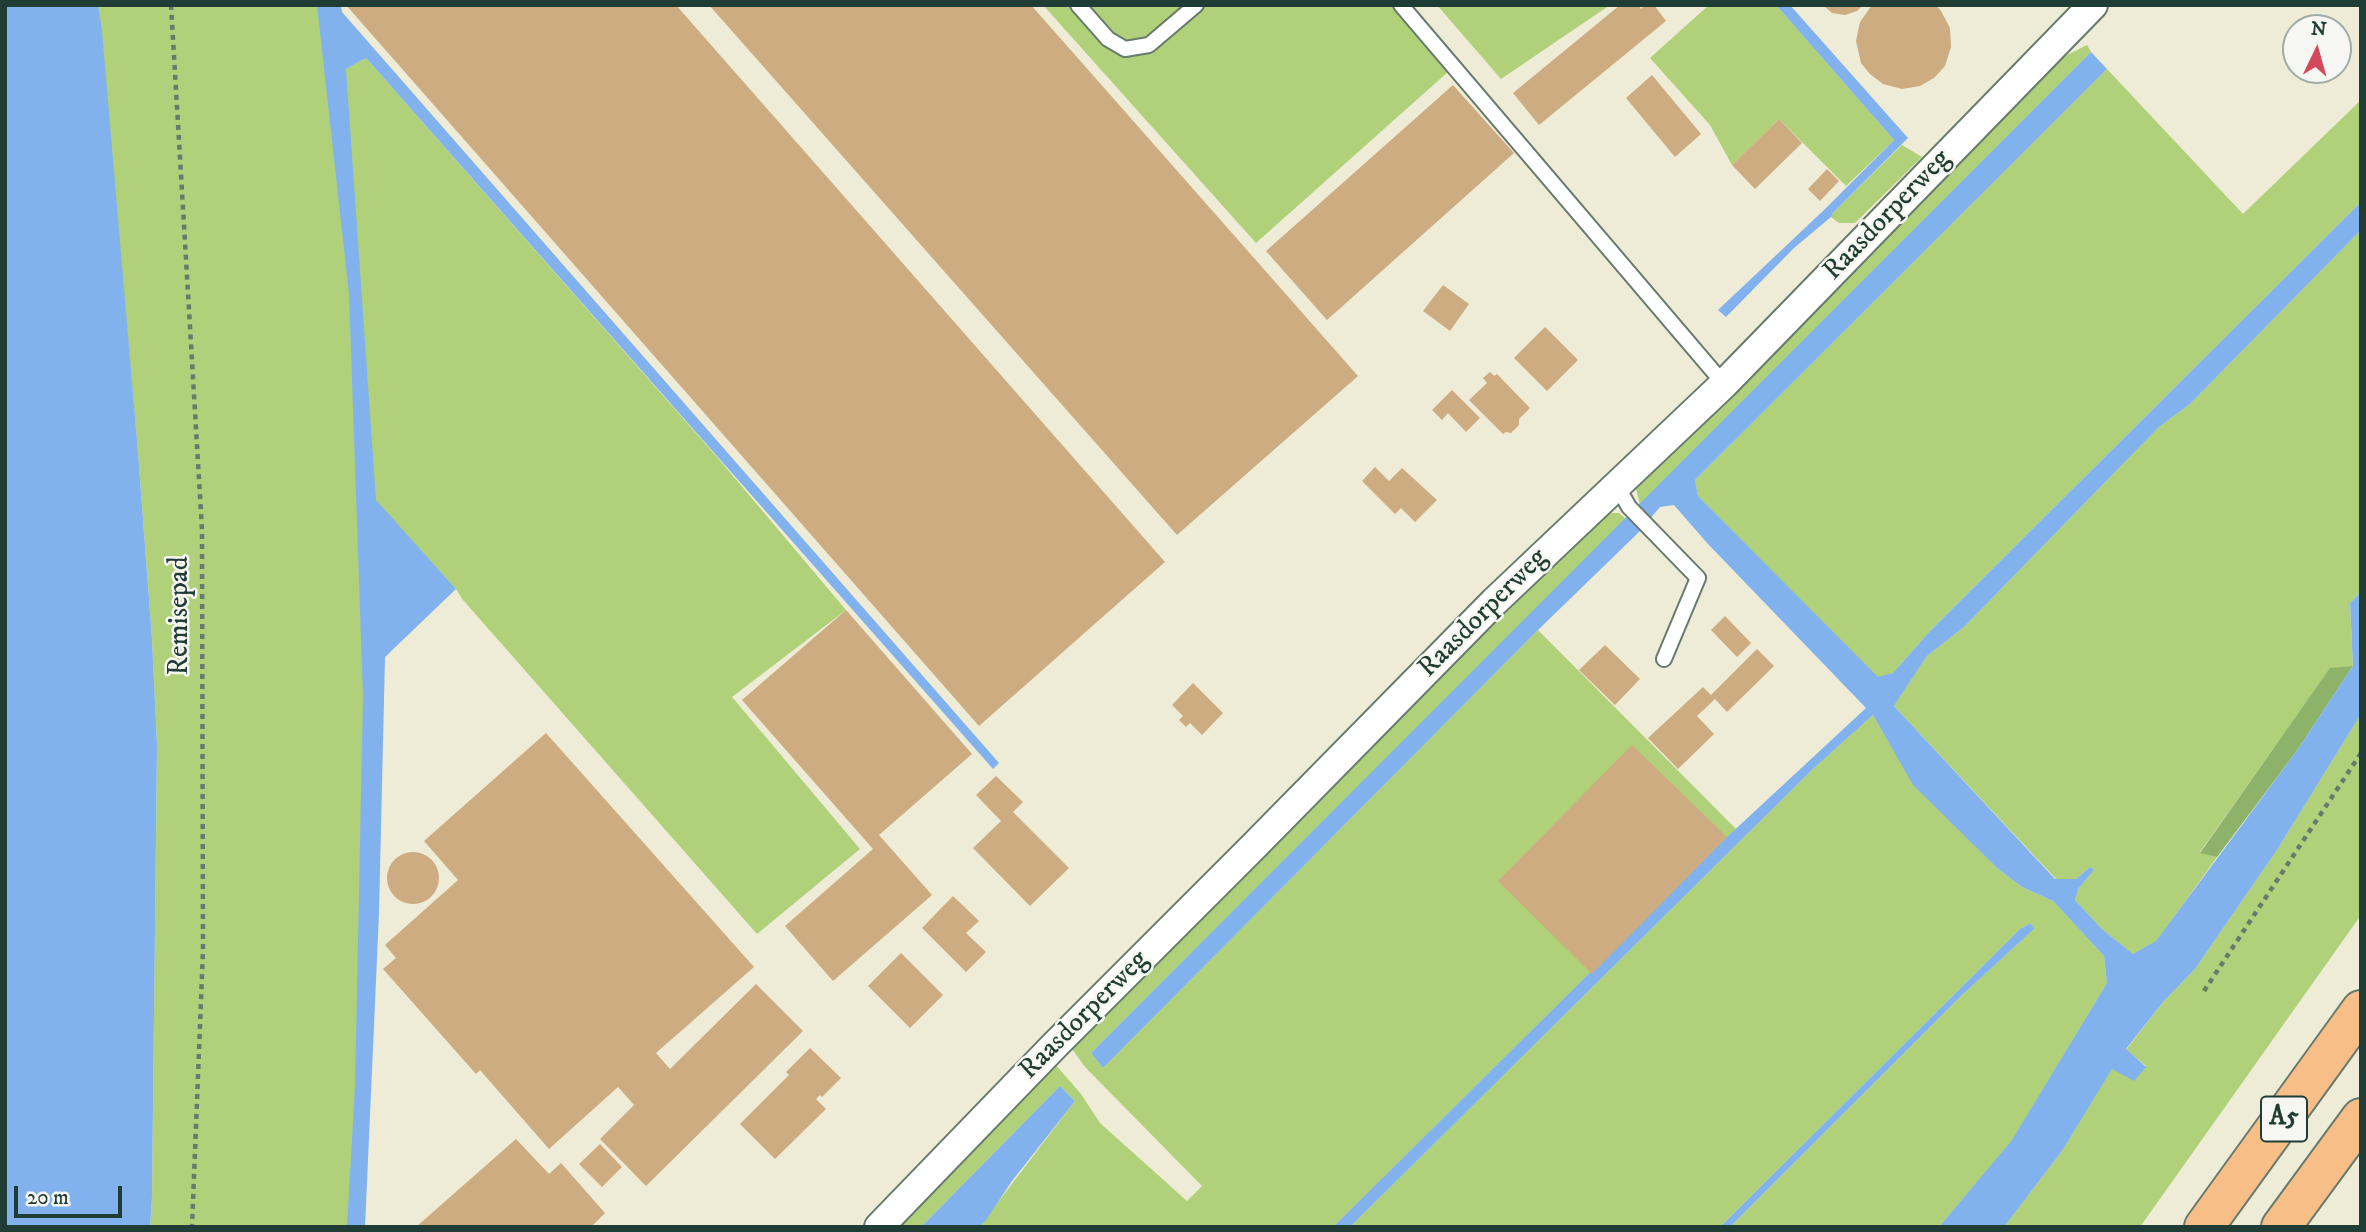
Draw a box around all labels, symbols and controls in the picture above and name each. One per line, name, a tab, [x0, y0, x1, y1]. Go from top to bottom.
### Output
north arrow	[2282, 14, 2352, 84]
text: N	[2310, 17, 2327, 42]
street label: Raasdorperweg	[1817, 144, 1959, 288]
street label: Raasdorperweg	[1412, 542, 1556, 686]
street label: Remisepad	[164, 556, 198, 676]
street label: Raasdorperweg	[1013, 944, 1157, 1088]
road number: A5	[2261, 1096, 2307, 1142]
scale bar	[18, 1172, 126, 1216]
text: 20 m	[27, 1185, 69, 1211]

